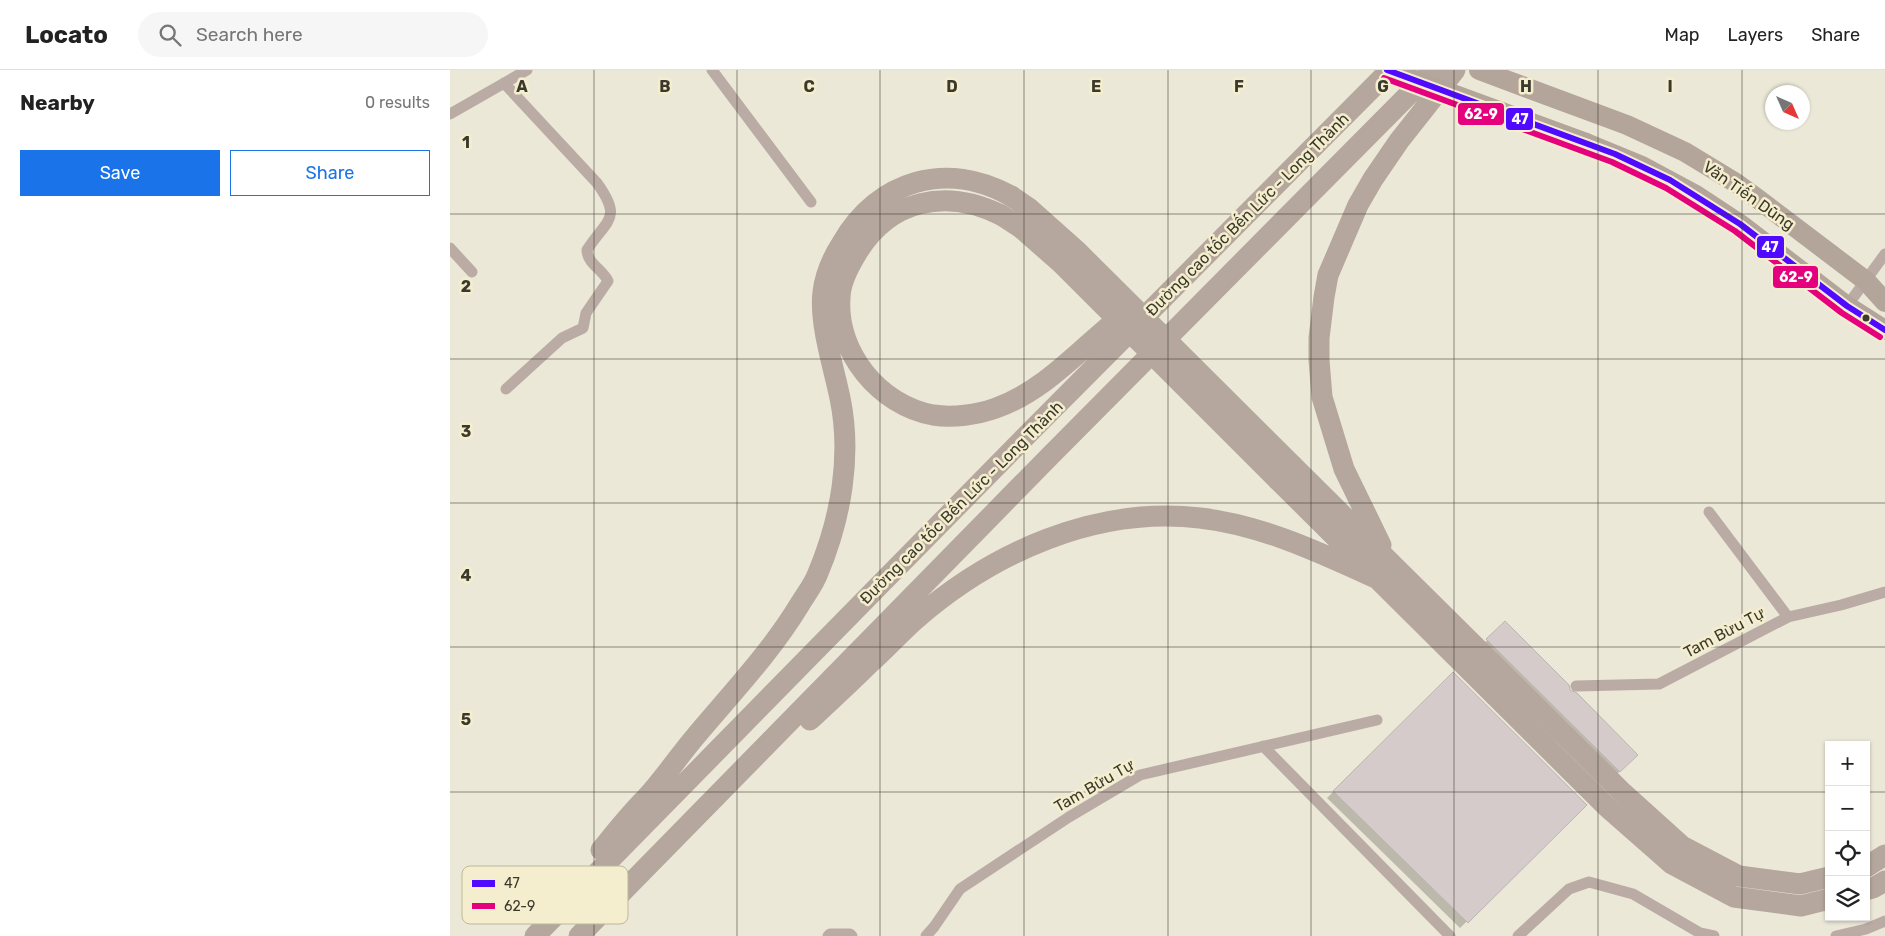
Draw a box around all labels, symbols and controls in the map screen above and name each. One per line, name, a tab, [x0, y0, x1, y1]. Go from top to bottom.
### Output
search box	[138, 12, 488, 57]
text: Locato	[25, 21, 108, 49]
icon: search	[156, 21, 184, 49]
text: Search here	[196, 23, 303, 46]
text: Map	[1665, 24, 1700, 46]
text: Layers	[1728, 24, 1783, 46]
text: Share	[1811, 24, 1860, 46]
text: A	[516, 77, 528, 96]
text: B	[659, 77, 671, 96]
text: C	[803, 77, 815, 96]
text: D	[946, 77, 958, 96]
text: E	[1091, 77, 1101, 96]
text: F	[1234, 77, 1244, 96]
text: G	[1377, 77, 1389, 96]
text: H	[1520, 77, 1532, 96]
text: I	[1667, 77, 1673, 96]
north arrow	[1765, 85, 1810, 130]
text: Nearby	[20, 90, 95, 115]
text: 0 results	[365, 93, 430, 112]
line badge: 62-9	[1457, 102, 1505, 126]
text: 62-9	[1464, 106, 1498, 123]
line badge: 47	[1505, 107, 1534, 131]
street label: Đường cao tốc Bến Lức - Long Thành	[1141, 108, 1353, 320]
text: 47	[1511, 111, 1529, 128]
text: 1	[462, 133, 470, 152]
button: Save	[20, 150, 220, 196]
button: Share	[230, 150, 430, 196]
street label: Văn Tiến Dũng	[1699, 156, 1799, 234]
line badge: 47	[1756, 235, 1785, 259]
text: 47	[1761, 239, 1779, 256]
line badge: 62-9	[1772, 265, 1819, 289]
text: 62-9	[1779, 269, 1813, 286]
text: 2	[461, 277, 471, 296]
unlabelled marker	[1861, 313, 1871, 323]
street label: Đường cao tốc Bến Lức - Long Thành	[855, 396, 1067, 608]
text: 3	[461, 422, 471, 441]
text: 4	[461, 566, 472, 585]
street label: Tam Bừu Tự	[1680, 603, 1768, 662]
text: 5	[461, 710, 471, 729]
map controls	[1825, 741, 1870, 921]
button: +	[1825, 741, 1870, 786]
street label: Tam Bửu Tự	[1051, 755, 1138, 816]
button: −	[1825, 786, 1870, 831]
button: locate	[1825, 831, 1870, 876]
legend	[462, 866, 628, 924]
text: 47	[504, 875, 520, 892]
button: layers	[1825, 876, 1870, 921]
text: 62-9	[504, 898, 535, 915]

